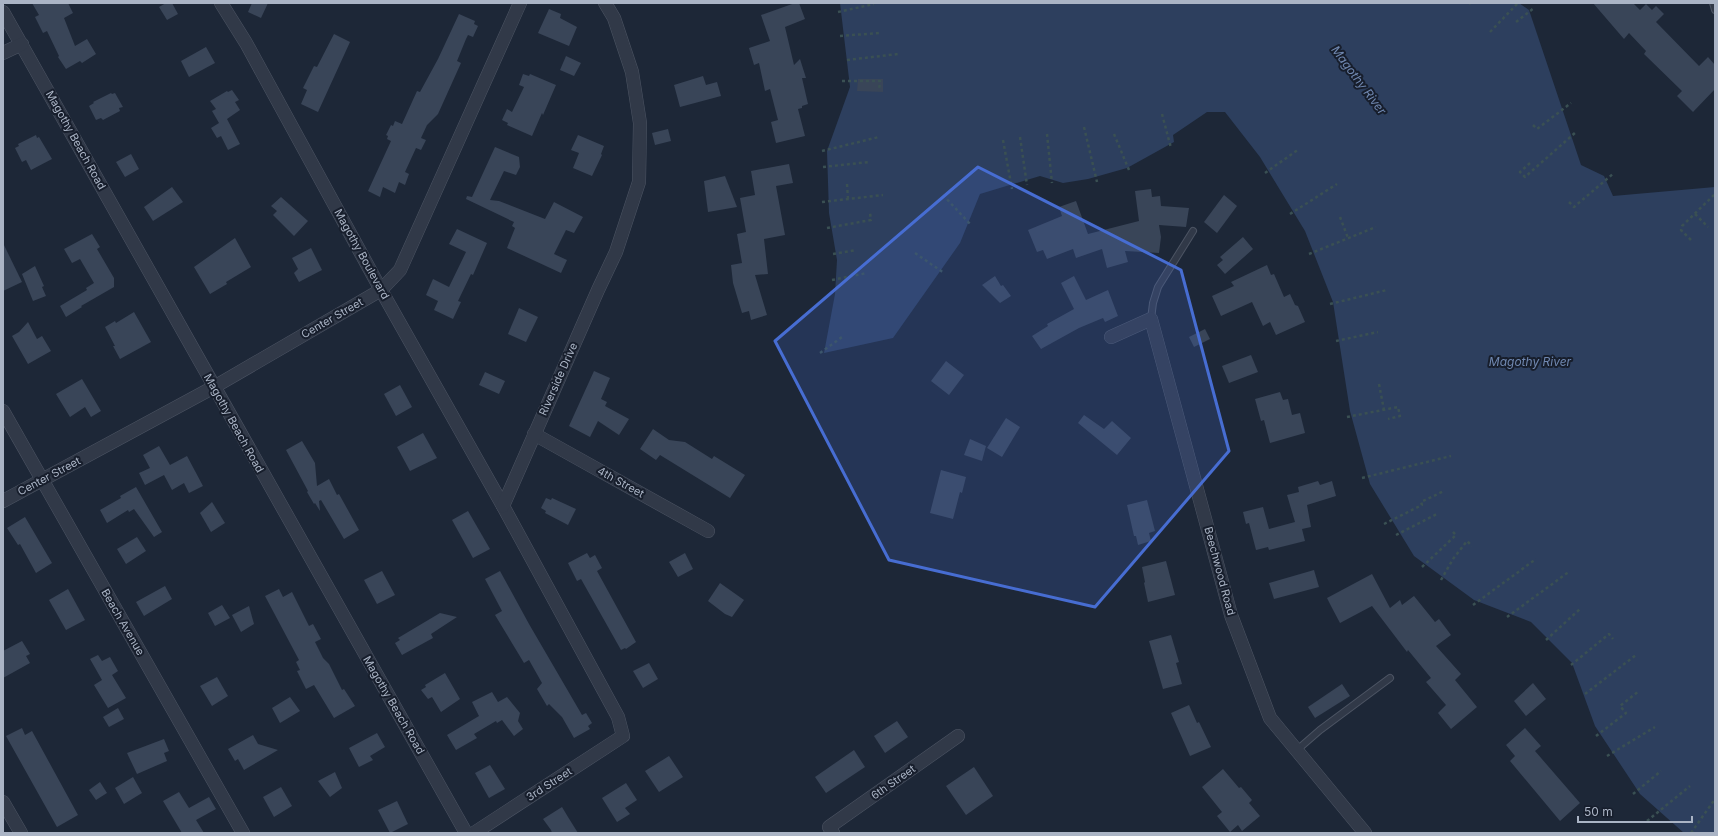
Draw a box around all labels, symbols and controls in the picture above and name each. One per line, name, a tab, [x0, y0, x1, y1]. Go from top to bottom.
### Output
water label: Magothy River	[1328, 43, 1390, 118]
street label: Magothy Beach Road	[43, 88, 109, 192]
street label: Magothy Boulevard	[331, 207, 393, 301]
street label: Center Street	[299, 294, 366, 341]
street label: Riverside Drive	[536, 340, 580, 418]
water label: Magothy River	[1489, 354, 1572, 369]
street label: Magothy Beach Road	[201, 371, 267, 475]
street label: Center Street	[15, 453, 83, 498]
street label: 4th Street	[595, 463, 647, 501]
street label: Beechwood Road	[1201, 525, 1239, 617]
street label: Beach Avenue	[98, 586, 148, 658]
street label: Magothy Beach Road	[360, 653, 428, 757]
street label: 6th Street	[868, 761, 918, 802]
street label: 3rd Street	[524, 764, 575, 804]
scale bar	[1578, 798, 1692, 824]
text: 50 m	[1584, 804, 1613, 819]

